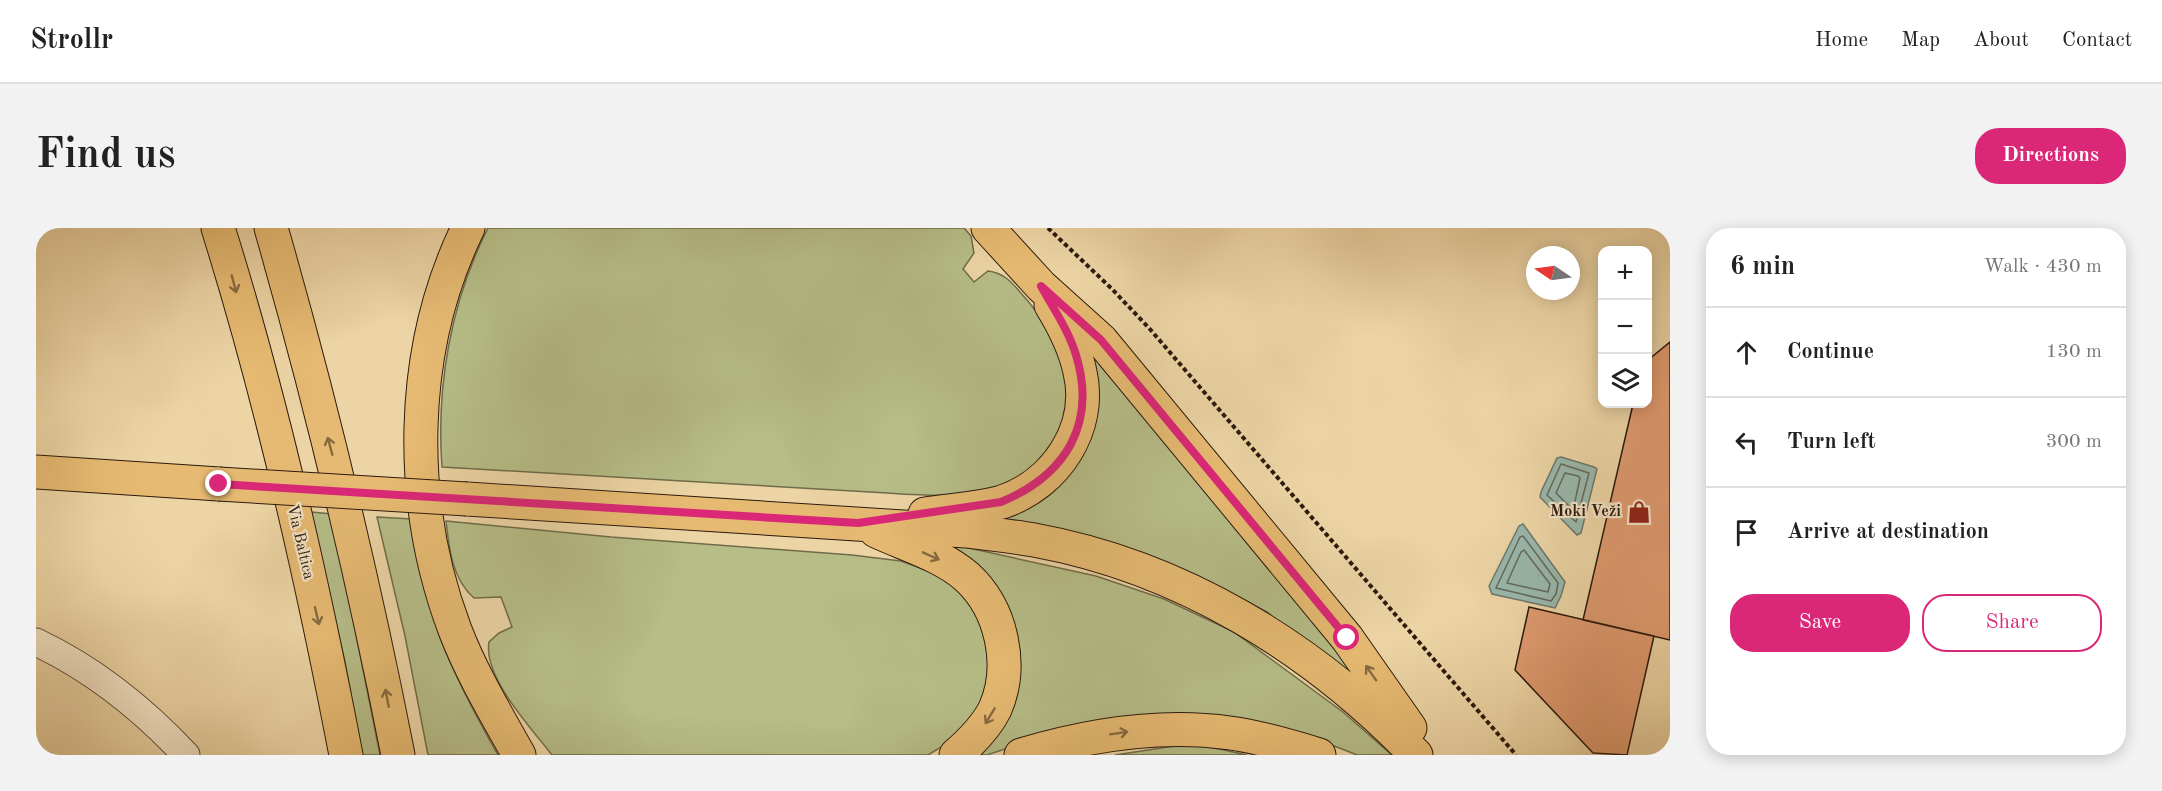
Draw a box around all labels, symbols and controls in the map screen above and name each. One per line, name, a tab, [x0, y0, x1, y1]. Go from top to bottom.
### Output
text: Strollr	[30, 27, 113, 55]
text: Home	[1815, 30, 1868, 51]
text: Map	[1901, 30, 1940, 51]
text: About	[1973, 30, 2029, 51]
text: Contact	[2062, 30, 2132, 51]
button: Directions	[1975, 128, 2126, 184]
text: Find us	[36, 135, 175, 177]
north arrow	[1526, 246, 1580, 300]
map controls	[1598, 246, 1652, 408]
button: +	[1598, 246, 1652, 300]
text: 6 min	[1730, 254, 1795, 280]
text: Walk · 430 m	[1983, 257, 2102, 277]
one-way arrow	[229, 274, 240, 293]
button: −	[1598, 300, 1652, 354]
icon: ahead	[1730, 336, 1763, 369]
text: Continue	[1787, 341, 1874, 363]
text: 130 m	[2046, 342, 2102, 362]
button: layers	[1598, 354, 1652, 408]
icon: left	[1730, 426, 1763, 459]
text: Turn left	[1787, 431, 1876, 453]
text: 300 m	[2046, 432, 2102, 452]
one-way arrow	[324, 437, 336, 456]
route end	[205, 470, 231, 496]
shop icon: Moki Veži	[1626, 499, 1652, 525]
street label: Via Baltica	[284, 503, 316, 581]
place label: Moki Veži	[1550, 504, 1621, 520]
icon: arrive	[1730, 516, 1763, 549]
text: Arrive at destination	[1787, 521, 1989, 543]
one-way arrow	[921, 550, 939, 562]
button: Save	[1730, 594, 1910, 652]
button: Share	[1922, 594, 2102, 652]
one-way arrow	[312, 606, 324, 625]
route start	[1333, 624, 1359, 650]
one-way arrow	[1365, 665, 1377, 681]
one-way arrow	[381, 688, 392, 708]
one-way arrow	[983, 708, 996, 725]
one-way arrow	[1109, 728, 1129, 739]

